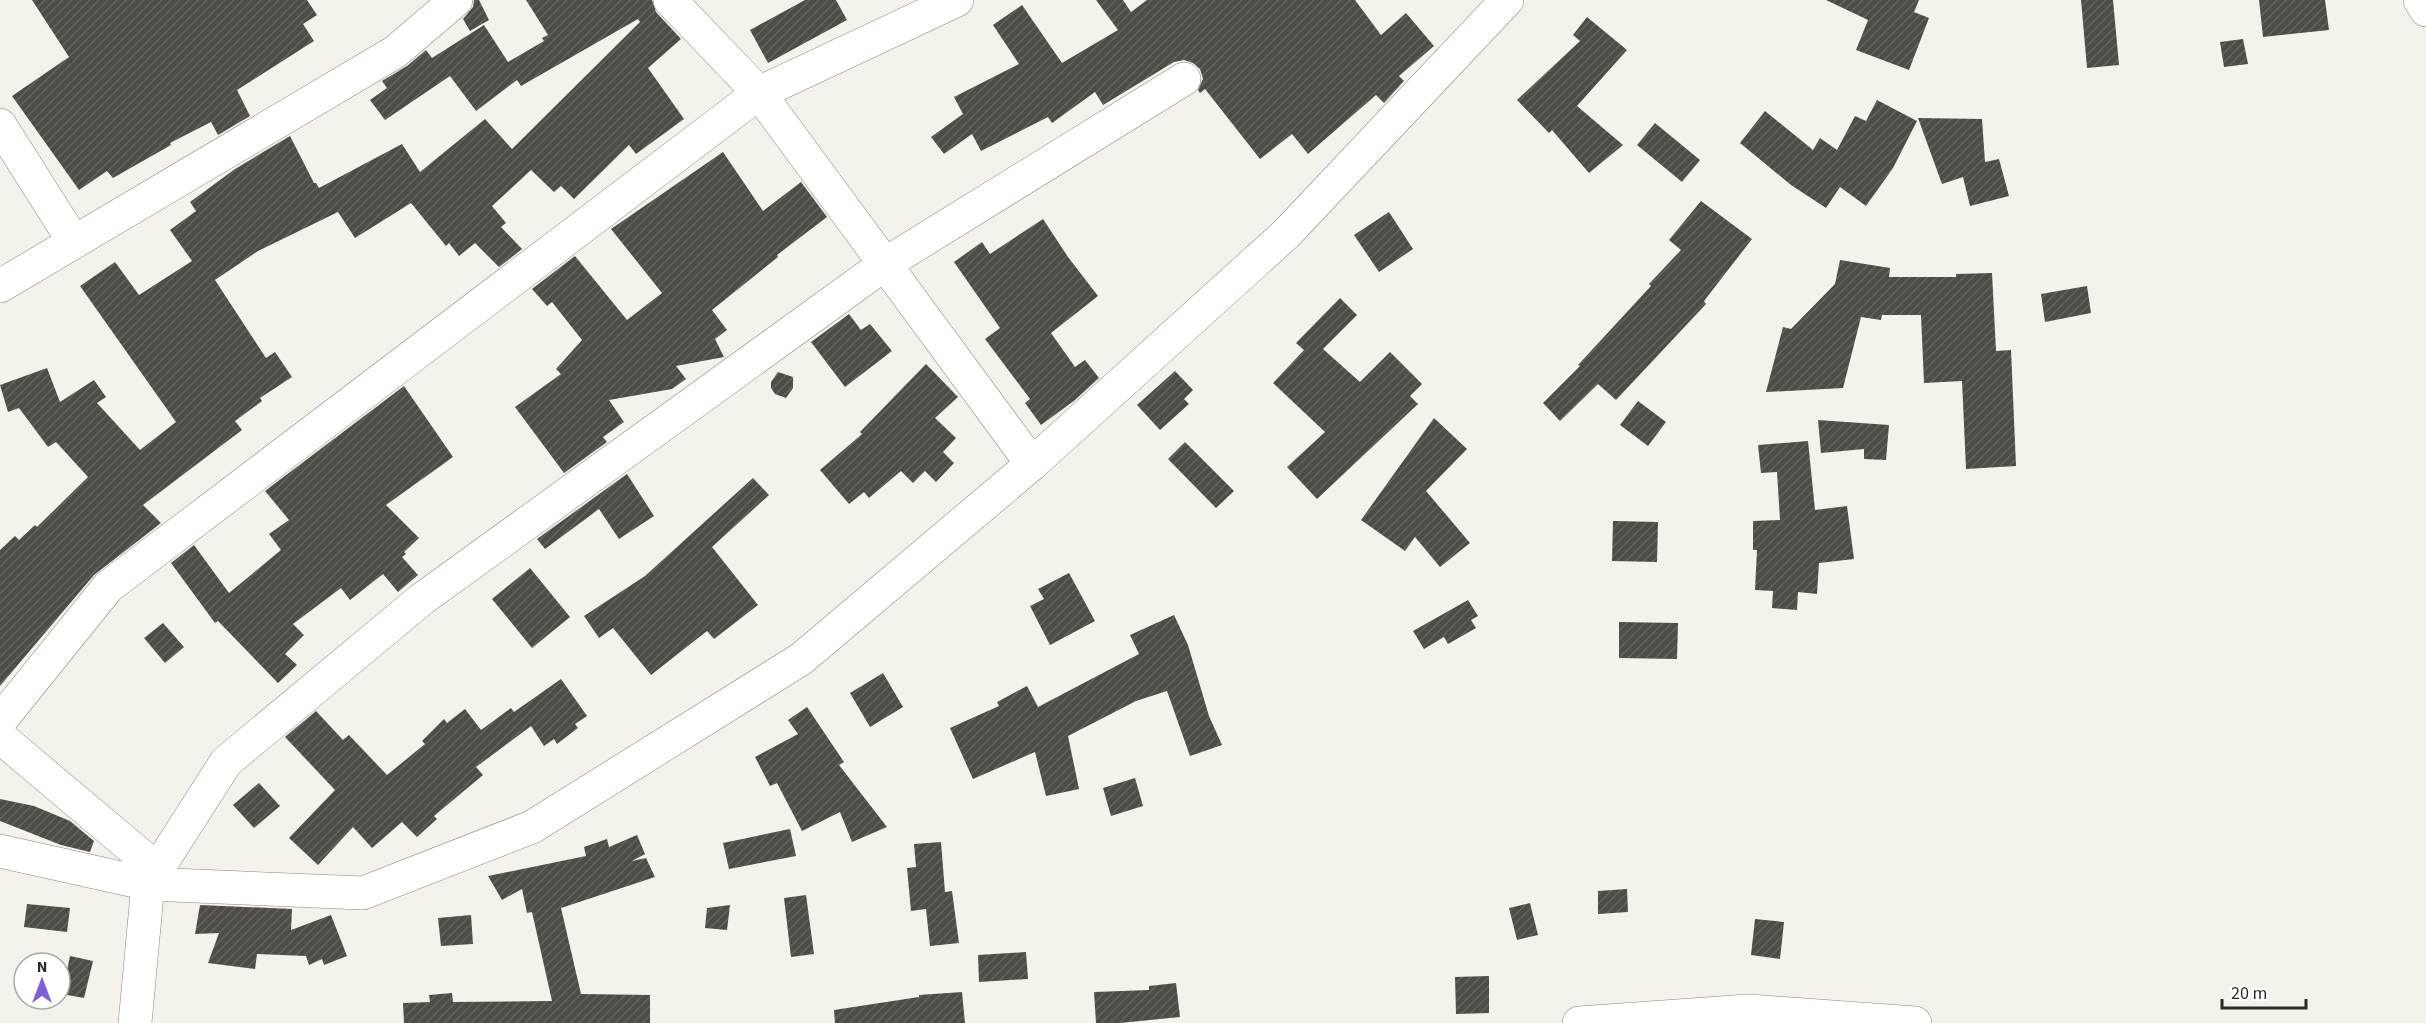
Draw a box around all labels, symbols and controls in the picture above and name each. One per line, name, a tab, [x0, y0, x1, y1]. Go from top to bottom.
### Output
north arrow	[12, 951, 72, 1011]
text: N	[37, 956, 47, 978]
scale bar	[2222, 972, 2306, 1010]
text: 20 m	[2231, 981, 2267, 1006]

